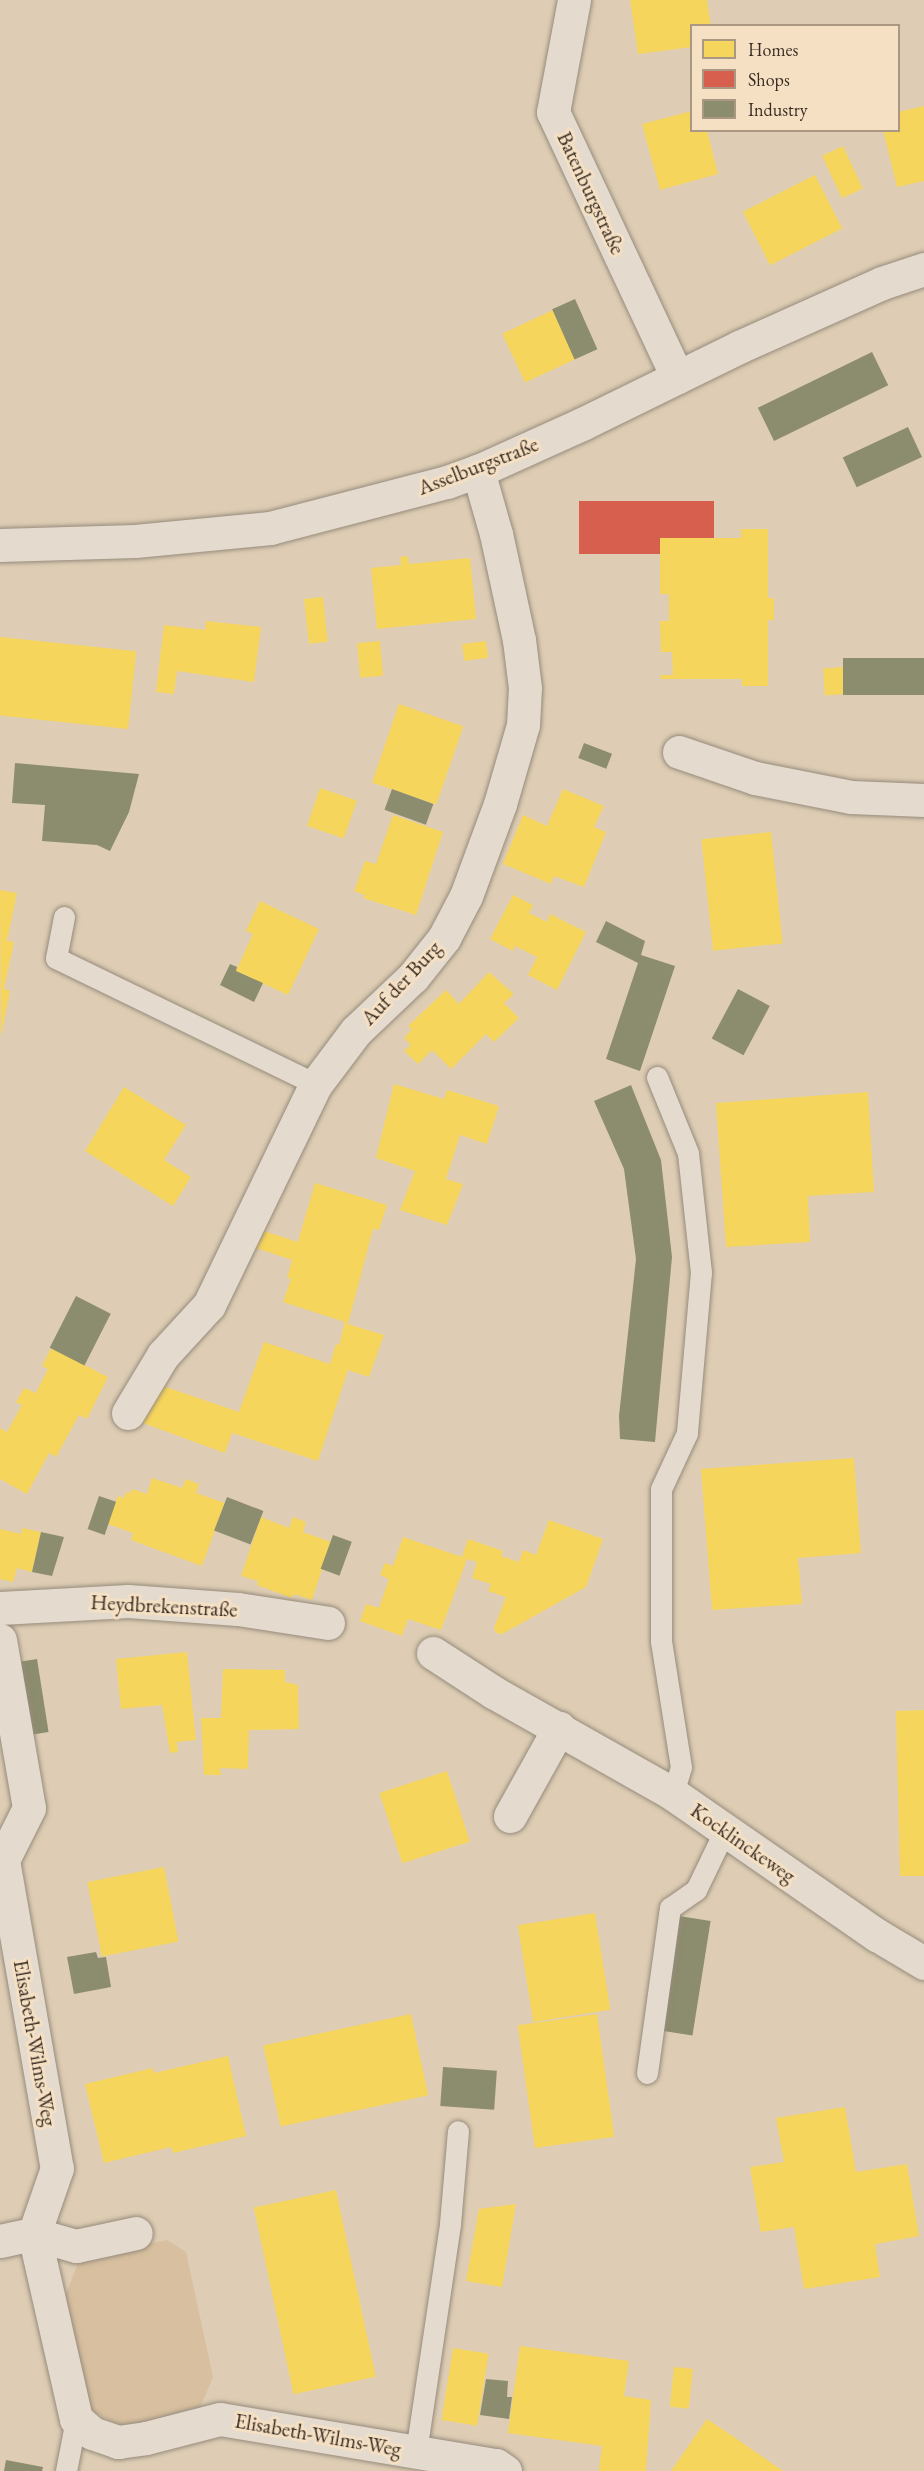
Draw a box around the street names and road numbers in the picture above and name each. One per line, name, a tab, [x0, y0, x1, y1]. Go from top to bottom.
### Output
street label: Batenburgstraße	[552, 128, 630, 258]
street label: Asselburgstraße	[414, 431, 542, 501]
street label: Auf der Burg	[356, 936, 446, 1030]
street label: Heydbrekenstraße	[90, 1590, 238, 1622]
street label: Kocklinckeweg	[686, 1798, 800, 1888]
street label: Elisabeth-Wilms-Weg	[8, 1958, 62, 2128]
street label: Elisabeth-Wilms-Weg	[233, 2408, 403, 2462]

